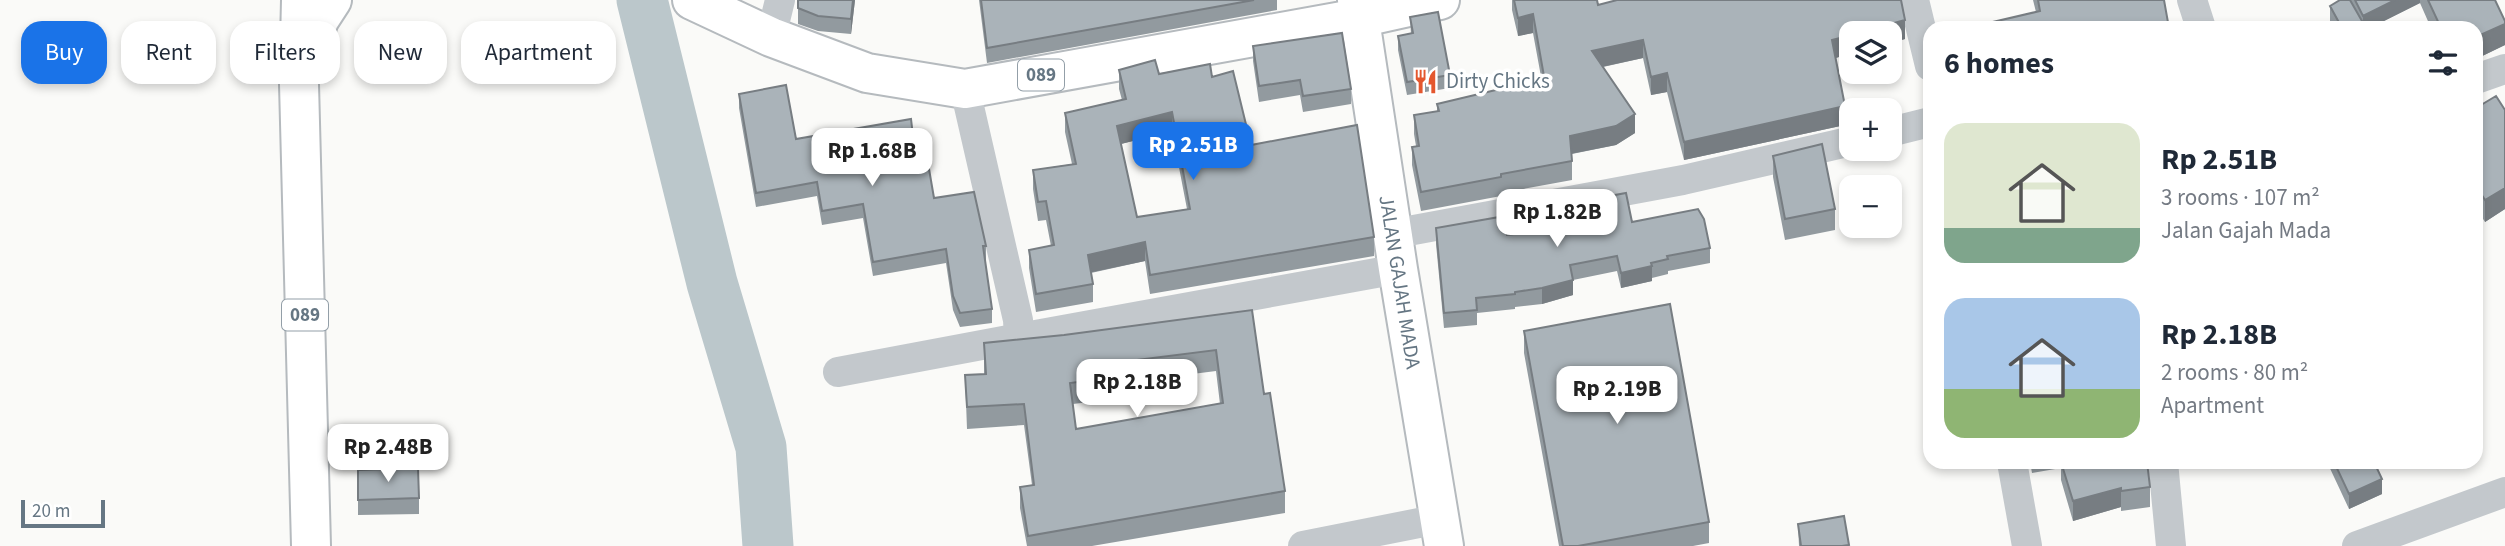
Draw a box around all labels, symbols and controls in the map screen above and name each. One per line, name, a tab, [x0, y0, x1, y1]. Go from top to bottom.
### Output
chip: Buy	[21, 21, 107, 84]
chip: Rent	[121, 21, 216, 84]
chip: Filters	[230, 21, 340, 84]
chip: New	[354, 21, 447, 84]
chip: Apartment	[461, 21, 616, 84]
map controls	[1839, 21, 1902, 238]
button: layers	[1839, 21, 1902, 84]
text: 6 homes	[1944, 42, 2054, 85]
icon: filters	[2424, 44, 2462, 82]
road number: 089	[1018, 60, 1064, 90]
place label: Dirty Chicks	[1446, 66, 1550, 96]
restaurant icon: Dirty Chicks	[1412, 67, 1440, 95]
button: +	[1839, 98, 1902, 161]
pin: Rp 2.51B	[1121, 122, 1265, 182]
pin: Rp 1.68B	[800, 128, 944, 188]
text: Rp 2.51B	[1148, 128, 1238, 161]
text: Rp 1.68B	[827, 134, 917, 167]
text: Rp 2.51B	[2161, 138, 2277, 181]
icon: home	[2000, 151, 2084, 235]
button: −	[1839, 175, 1902, 238]
text: 3 rooms · 107 m²	[2161, 181, 2320, 214]
pin: Rp 1.82B	[1485, 190, 1629, 249]
street label: JALAN GAJAH MADA	[1371, 193, 1429, 372]
text: Rp 1.82B	[1512, 195, 1602, 228]
text: Jalan Gajah Mada	[2161, 214, 2331, 247]
road number: 089	[282, 300, 328, 330]
text: Rp 2.18B	[2161, 313, 2277, 356]
icon: home	[2000, 326, 2084, 410]
text: 2 rooms · 80 m²	[2161, 356, 2308, 389]
pin: Rp 2.18B	[1065, 360, 1209, 419]
text: Rp 2.18B	[1092, 365, 1182, 398]
pin: Rp 2.19B	[1545, 366, 1689, 426]
text: Rp 2.19B	[1572, 372, 1662, 405]
text: Apartment	[2161, 389, 2264, 422]
pin: Rp 2.48B	[316, 424, 460, 484]
text: Rp 2.48B	[343, 430, 433, 463]
scale bar	[21, 497, 105, 529]
text: 20 m	[32, 498, 70, 525]

